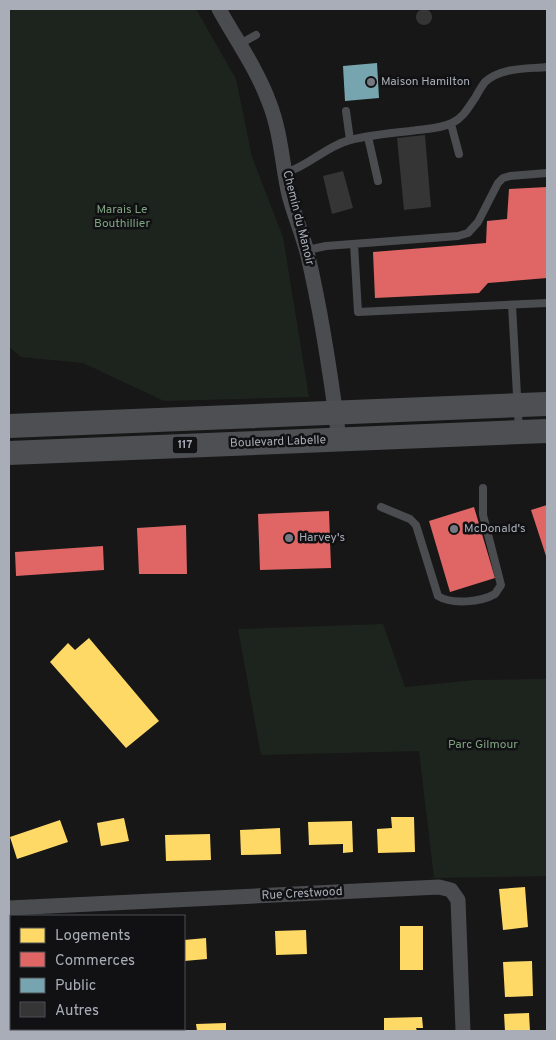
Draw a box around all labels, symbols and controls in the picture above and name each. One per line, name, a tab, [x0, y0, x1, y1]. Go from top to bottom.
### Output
place label: Maison Hamilton	[381, 74, 470, 90]
marker: Maison Hamilton	[365, 76, 377, 88]
street label: Chemin du Manoir	[278, 169, 318, 268]
park label: Marais Le Bouthillier	[94, 202, 150, 232]
street label: Boulevard Labelle	[230, 432, 326, 452]
road number: 117	[172, 436, 198, 454]
place label: McDonald's	[464, 521, 526, 537]
marker: McDonald's	[448, 523, 460, 535]
place label: Harvey's	[299, 530, 345, 546]
marker: Harvey's	[283, 532, 295, 544]
park label: Parc Gilmour	[448, 737, 518, 753]
street label: Rue Crestwood	[261, 884, 343, 904]
legend	[10, 915, 185, 1030]
text: Logements	[55, 927, 131, 946]
text: Commerces	[55, 952, 135, 971]
text: Public	[55, 977, 96, 996]
text: Autres	[55, 1002, 99, 1021]

